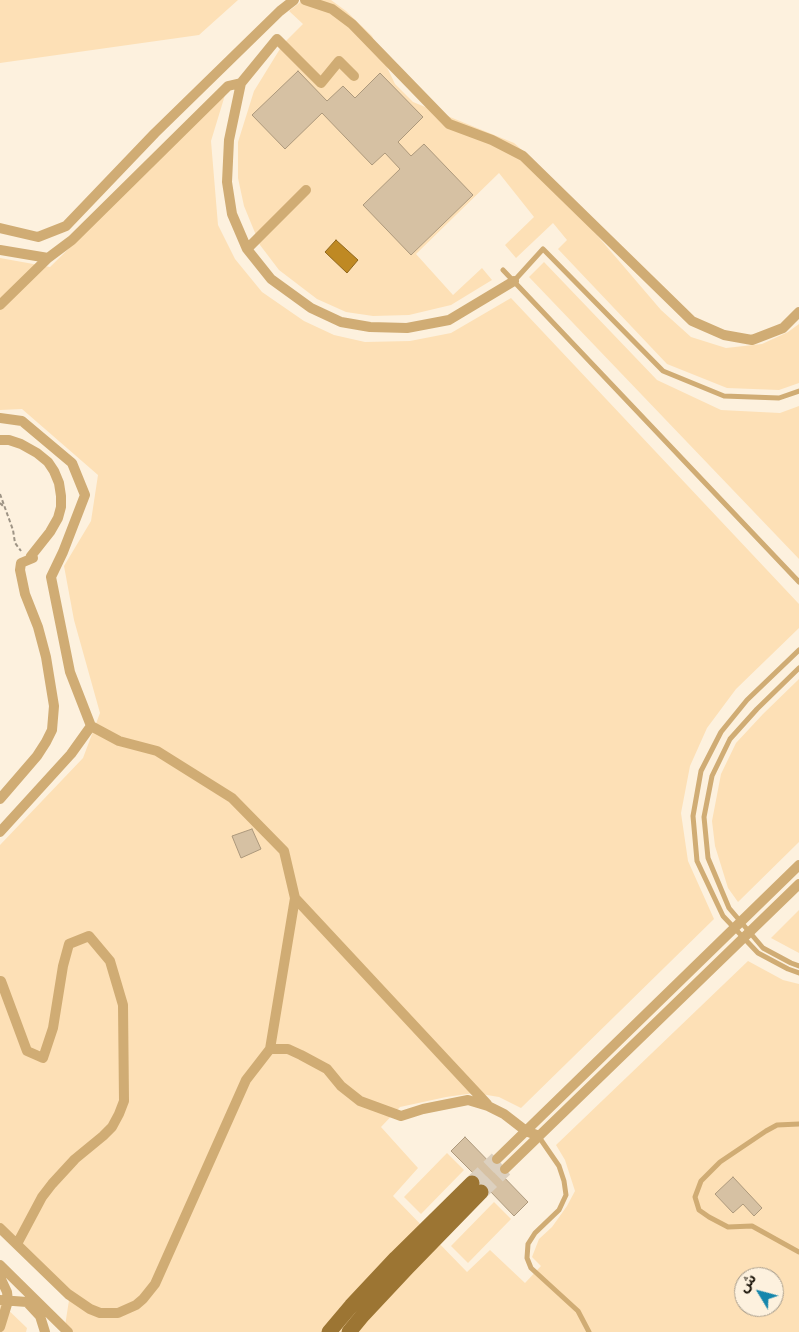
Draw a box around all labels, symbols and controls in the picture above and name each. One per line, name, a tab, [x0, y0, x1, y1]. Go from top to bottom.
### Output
north arrow	[734, 1267, 784, 1317]
text: ش	[735, 1270, 760, 1296]

